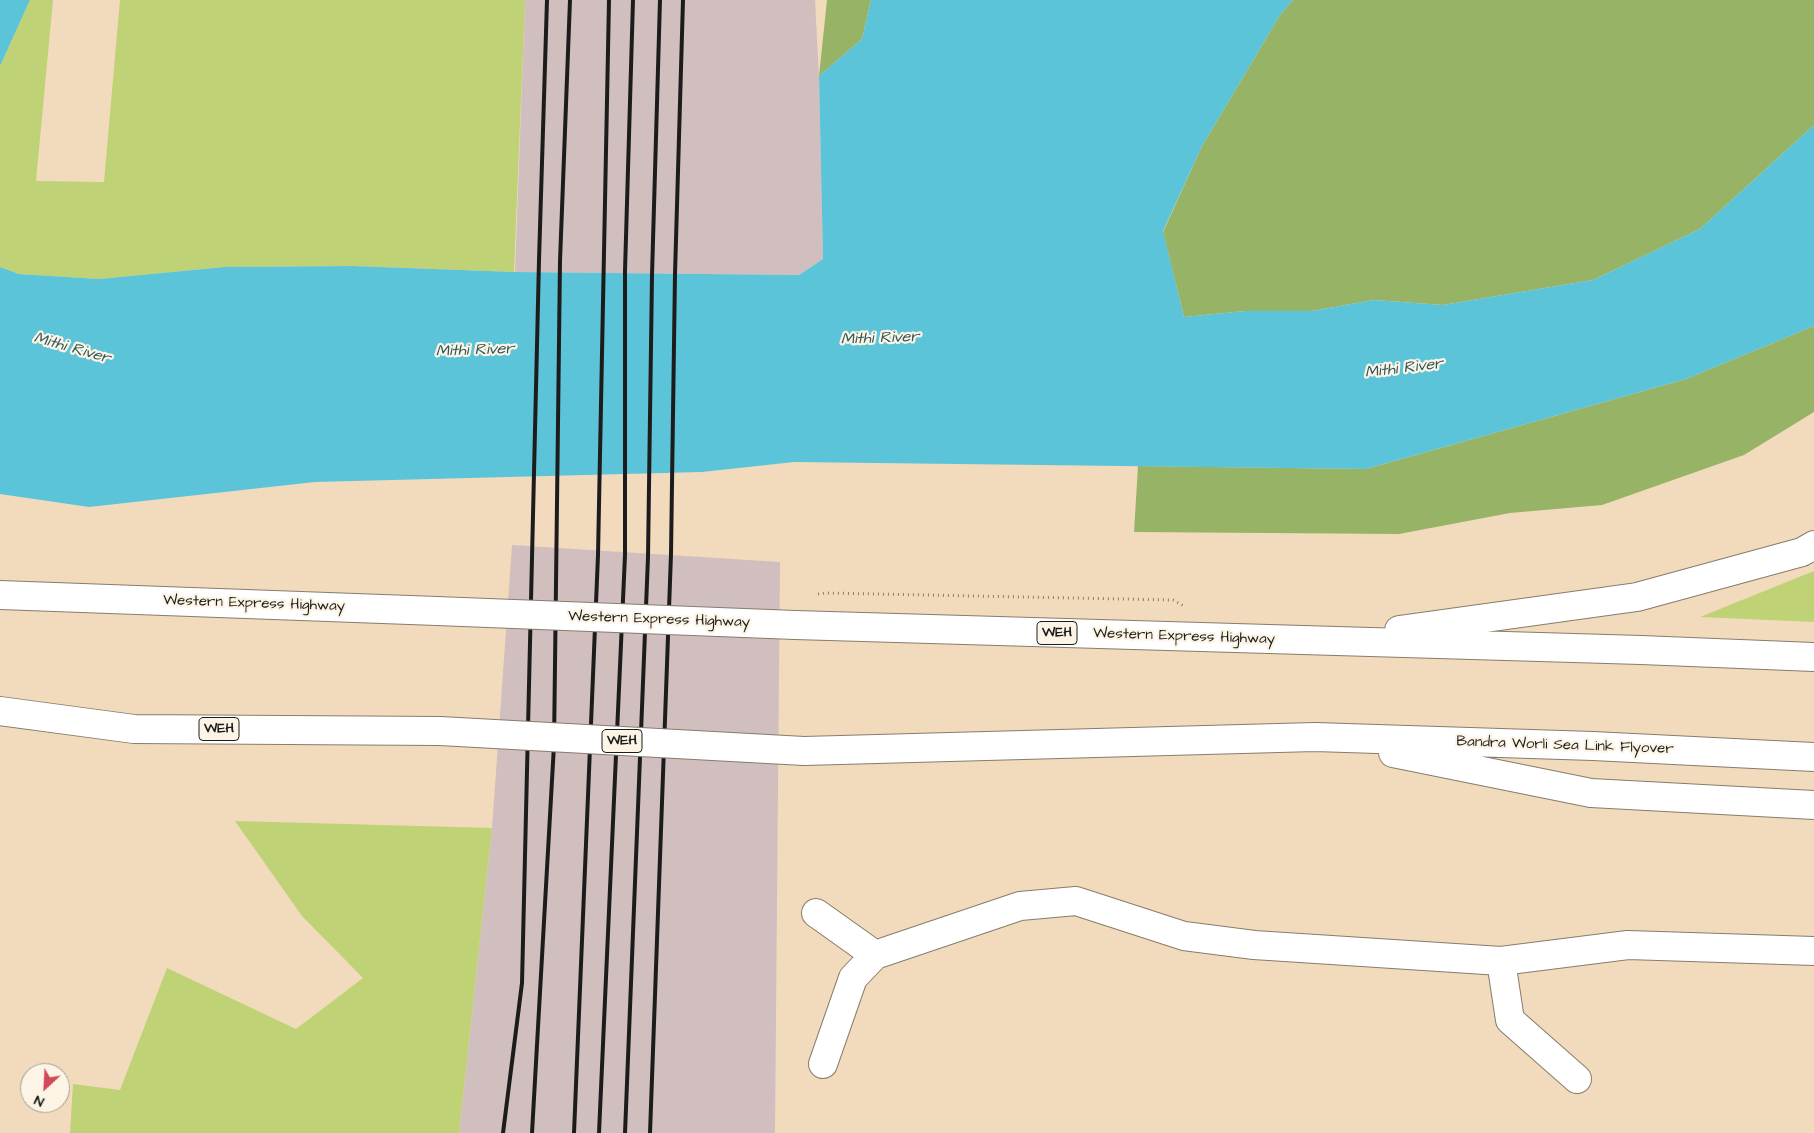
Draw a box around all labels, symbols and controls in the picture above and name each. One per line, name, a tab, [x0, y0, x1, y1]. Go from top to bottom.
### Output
water label: Mithi River	[840, 328, 920, 350]
water label: Mithi River	[32, 329, 112, 369]
water label: Mithi River	[435, 340, 515, 362]
water label: Mithi River	[1364, 355, 1444, 383]
street label: Western Express Highway	[163, 592, 345, 616]
street label: Western Express Highway	[568, 608, 750, 632]
road number: WEH	[1037, 622, 1077, 644]
street label: Western Express Highway	[1093, 625, 1275, 649]
road number: WEH	[199, 718, 239, 741]
road number: WEH	[602, 729, 642, 752]
street label: Bandra Worli Sea Link Flyover	[1456, 733, 1674, 759]
north arrow	[20, 1063, 70, 1113]
text: N	[31, 1090, 47, 1112]

